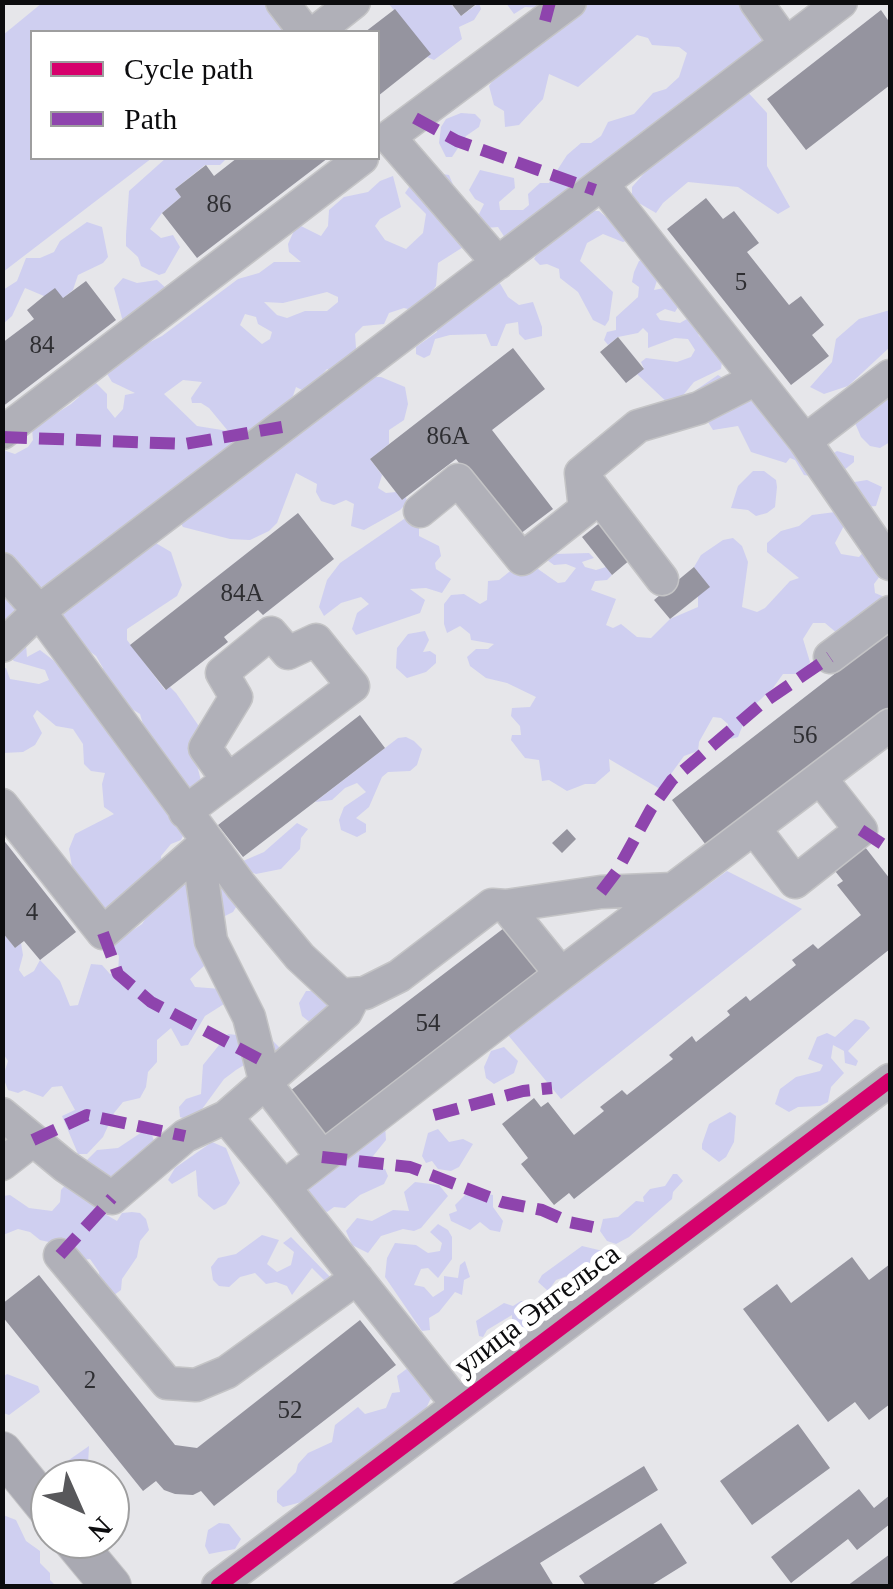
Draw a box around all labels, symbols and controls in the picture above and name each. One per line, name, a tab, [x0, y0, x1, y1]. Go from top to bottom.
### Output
legend	[30, 30, 380, 160]
text: Cycle path	[124, 52, 253, 85]
text: Path	[124, 102, 177, 135]
house number: 86	[206, 190, 232, 220]
house number: 5	[735, 268, 747, 298]
house number: 84	[30, 331, 54, 361]
house number: 86А	[426, 422, 470, 452]
house number: 84А	[220, 579, 264, 609]
house number: 56	[792, 721, 818, 751]
house number: 4	[26, 898, 38, 928]
house number: 54	[416, 1009, 440, 1039]
street label: улица Энгельса	[448, 1237, 628, 1385]
house number: 2	[84, 1366, 96, 1396]
house number: 52	[278, 1396, 302, 1426]
north arrow	[30, 1459, 130, 1559]
text: N	[82, 1511, 118, 1547]

